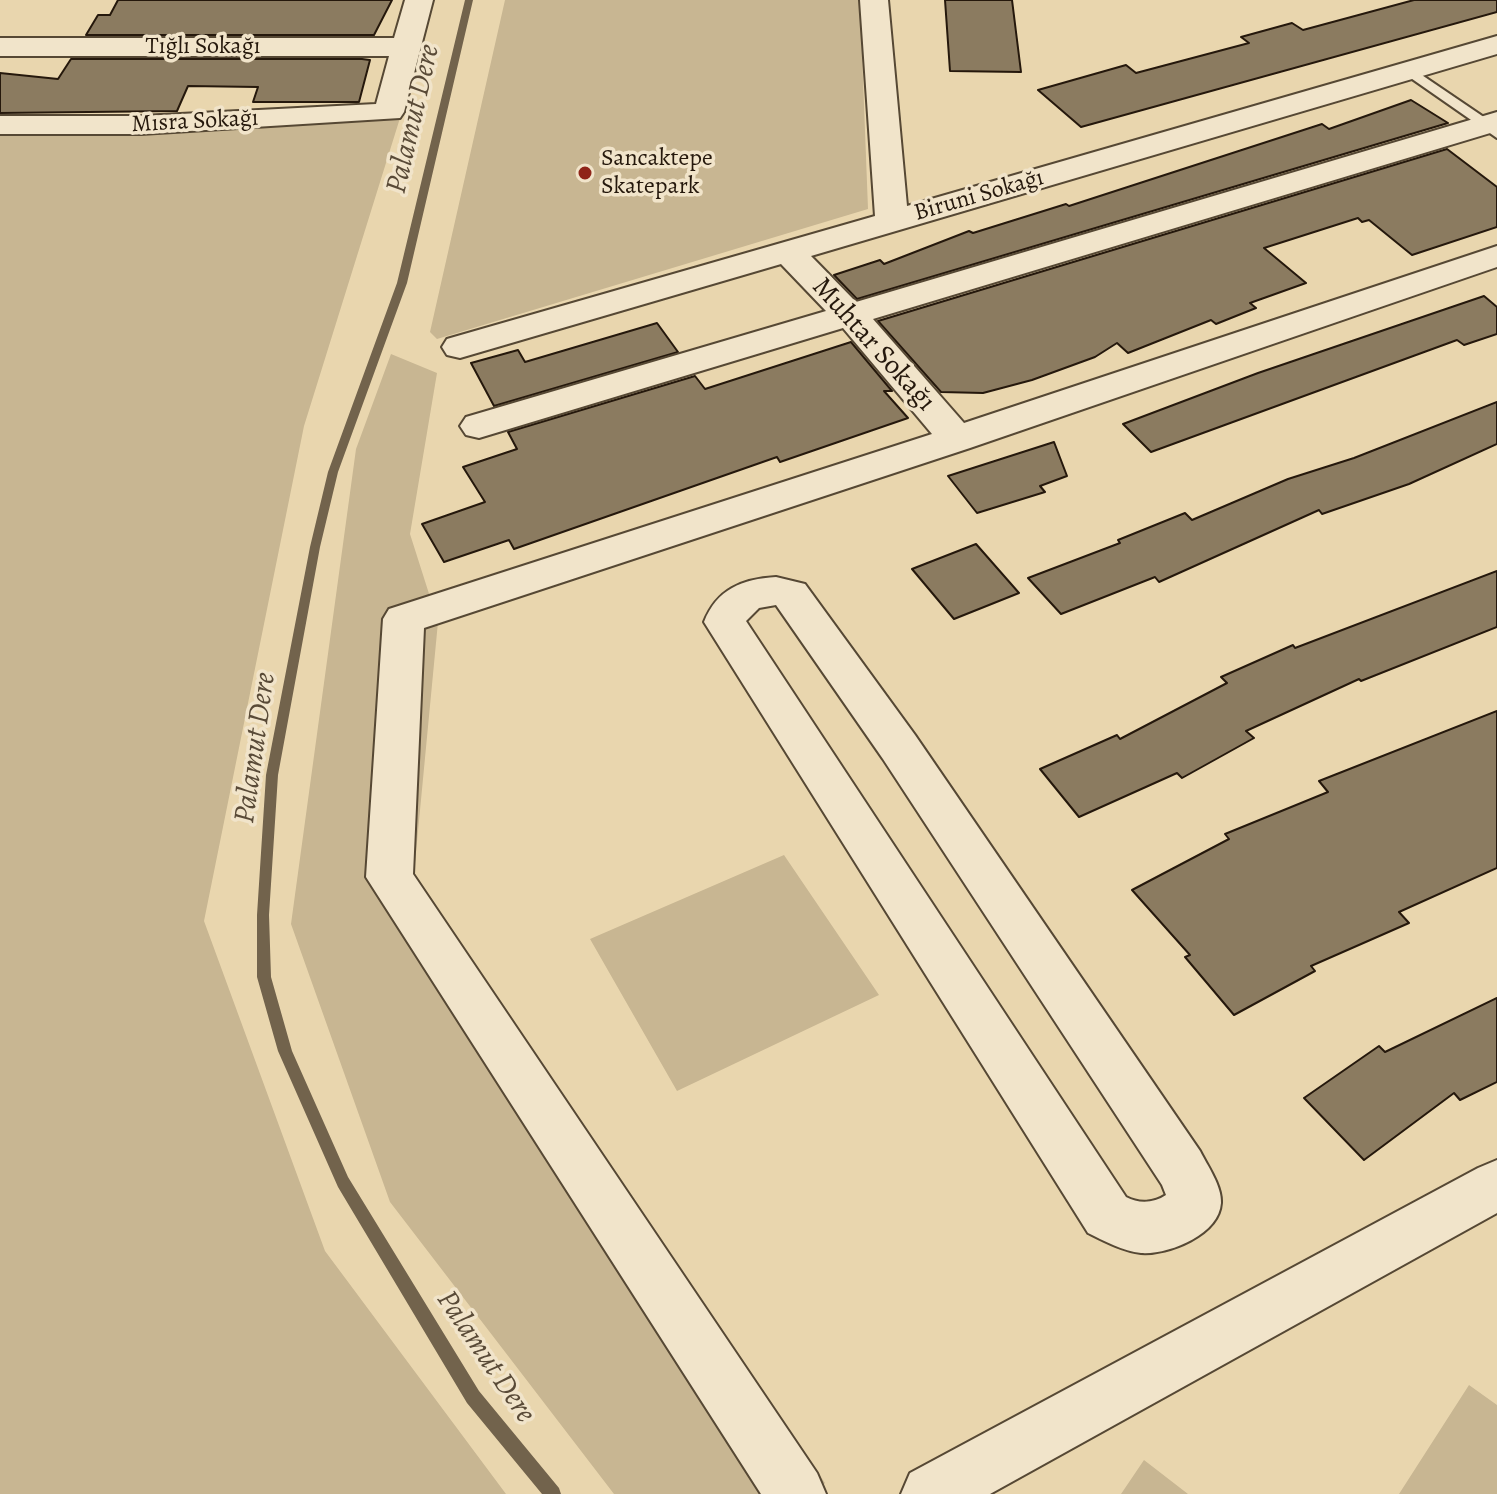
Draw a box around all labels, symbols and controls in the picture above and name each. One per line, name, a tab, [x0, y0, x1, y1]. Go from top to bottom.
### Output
street label: Tığlı Sokağı	[146, 33, 260, 61]
water label: Palamut Dere	[379, 41, 449, 197]
street label: Mısra Sokağı	[131, 104, 259, 140]
place label: Sancaktepe Skatepark	[601, 145, 713, 201]
marker: Sancaktepe Skatepark	[576, 164, 594, 182]
street label: Biruni Sokağı	[911, 164, 1047, 228]
street label: Muhtar Sokağı	[804, 271, 942, 419]
water label: Palamut Dere	[228, 670, 284, 826]
water label: Palamut Dere	[428, 1284, 542, 1430]

